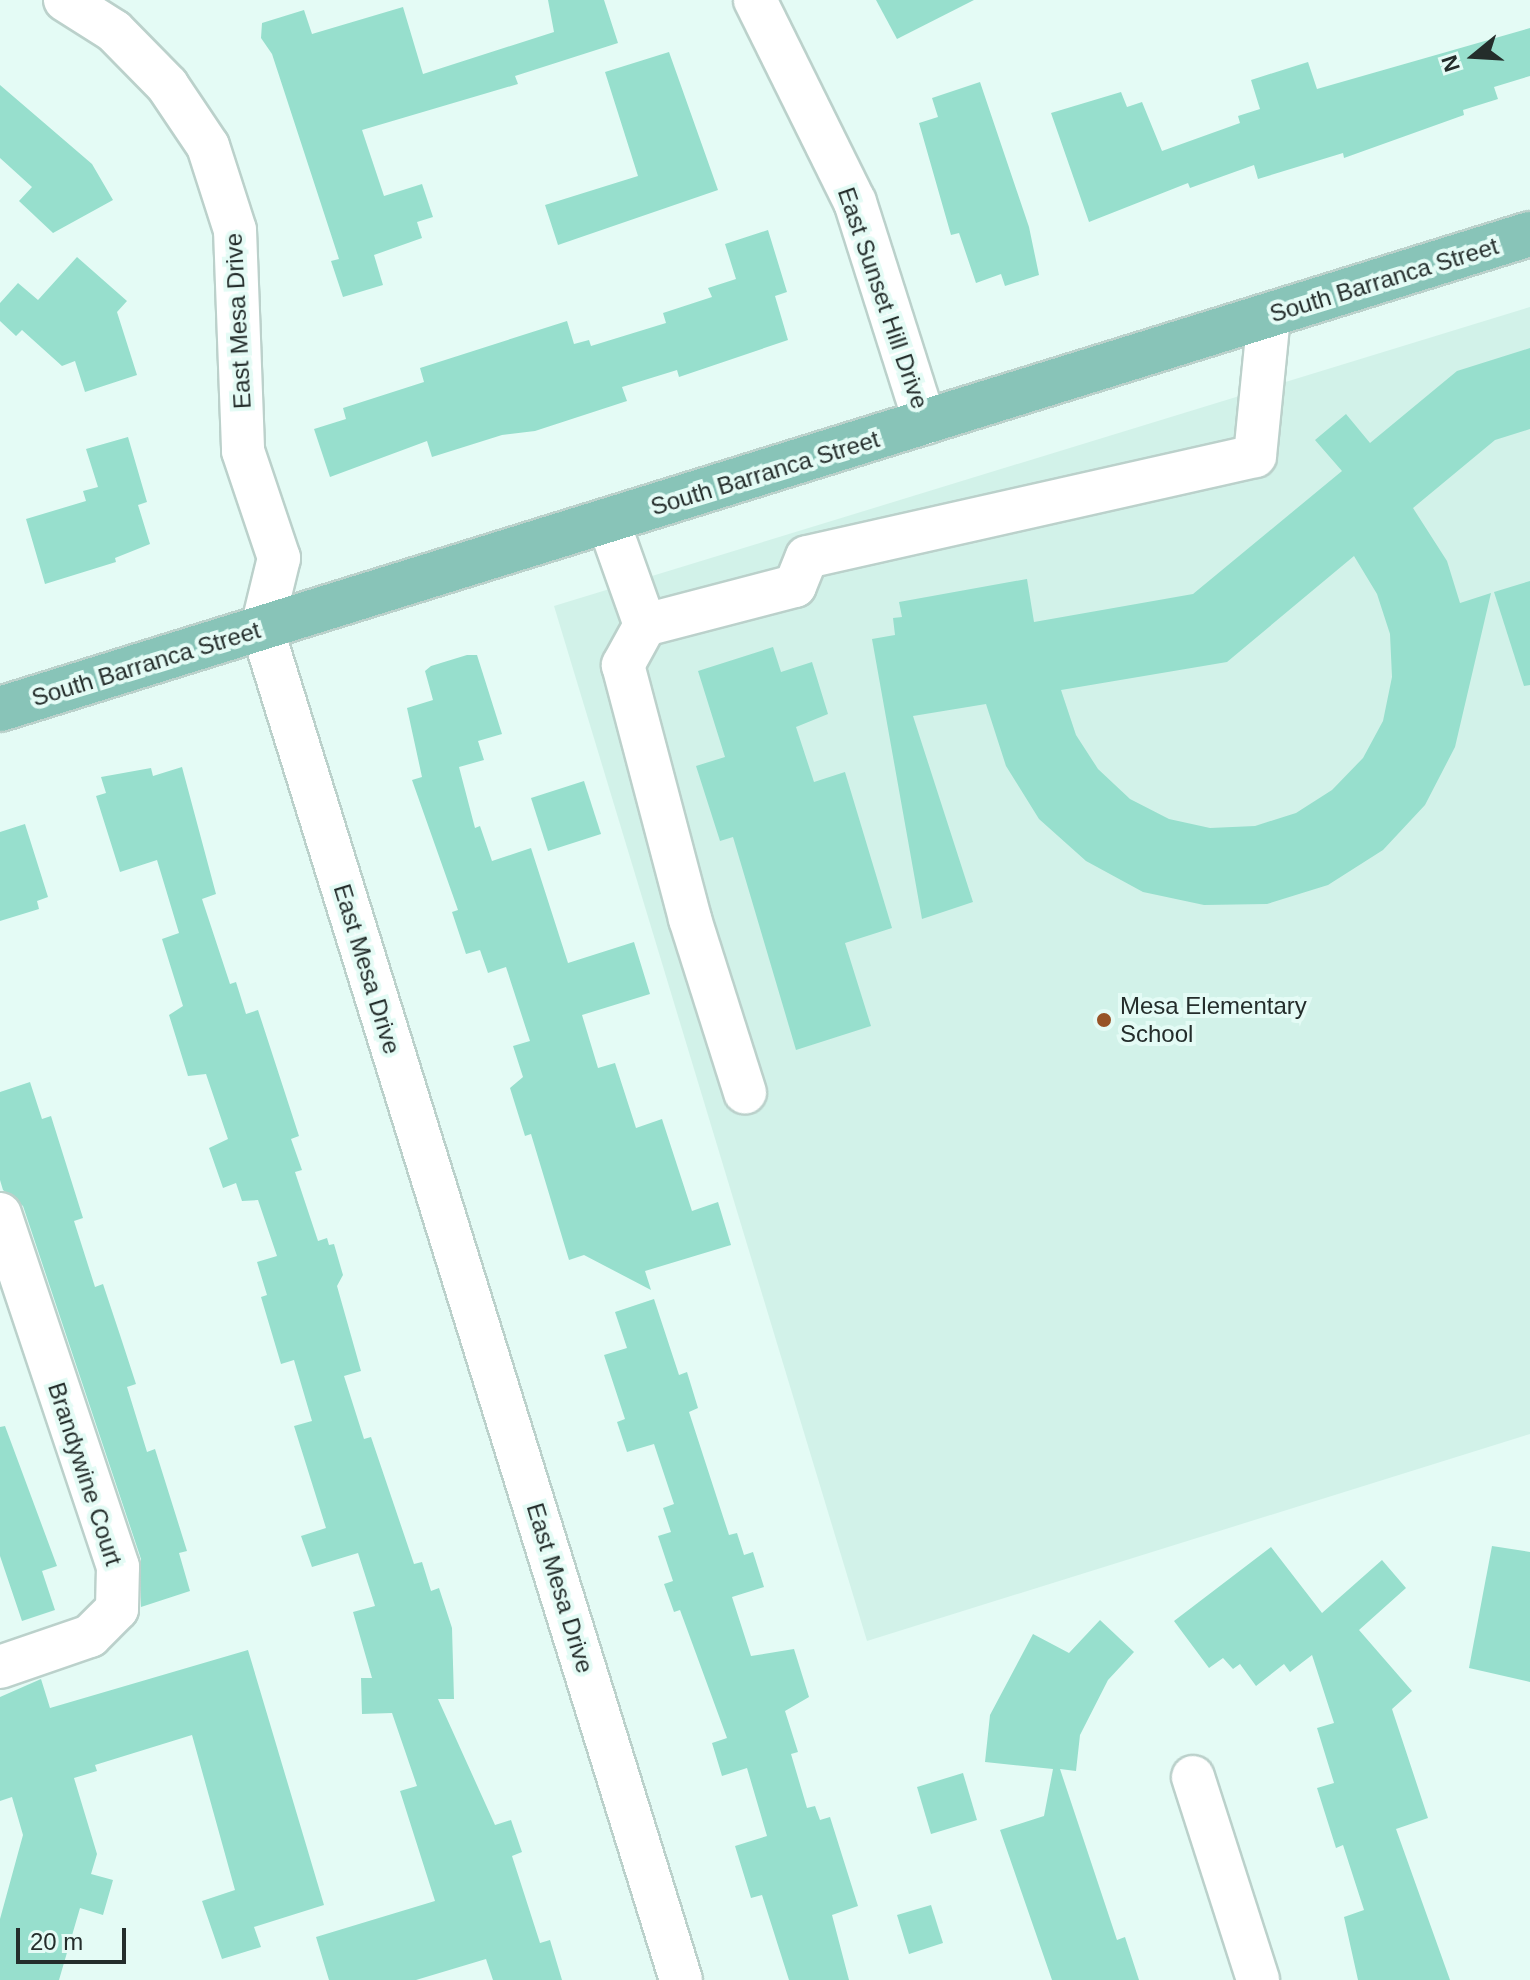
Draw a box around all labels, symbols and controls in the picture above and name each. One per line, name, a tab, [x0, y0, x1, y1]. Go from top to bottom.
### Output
north arrow	[1434, 16, 1514, 96]
text: N	[1436, 52, 1465, 75]
street label: East Sunset Hill Drive	[832, 184, 934, 412]
street label: East Mesa Drive	[219, 232, 257, 410]
street label: South Barranca Street	[1266, 232, 1502, 328]
street label: South Barranca Street	[647, 425, 883, 521]
street label: South Barranca Street	[28, 616, 264, 712]
street label: East Mesa Drive	[327, 881, 407, 1057]
place label: Mesa Elementary School	[1120, 992, 1307, 1048]
marker: Mesa Elementary School	[1095, 1011, 1113, 1029]
street label: Brandywine Court	[42, 1379, 128, 1569]
street label: East Mesa Drive	[520, 1500, 600, 1676]
scale bar	[20, 1912, 130, 1962]
text: 20 m	[30, 1928, 83, 1955]

